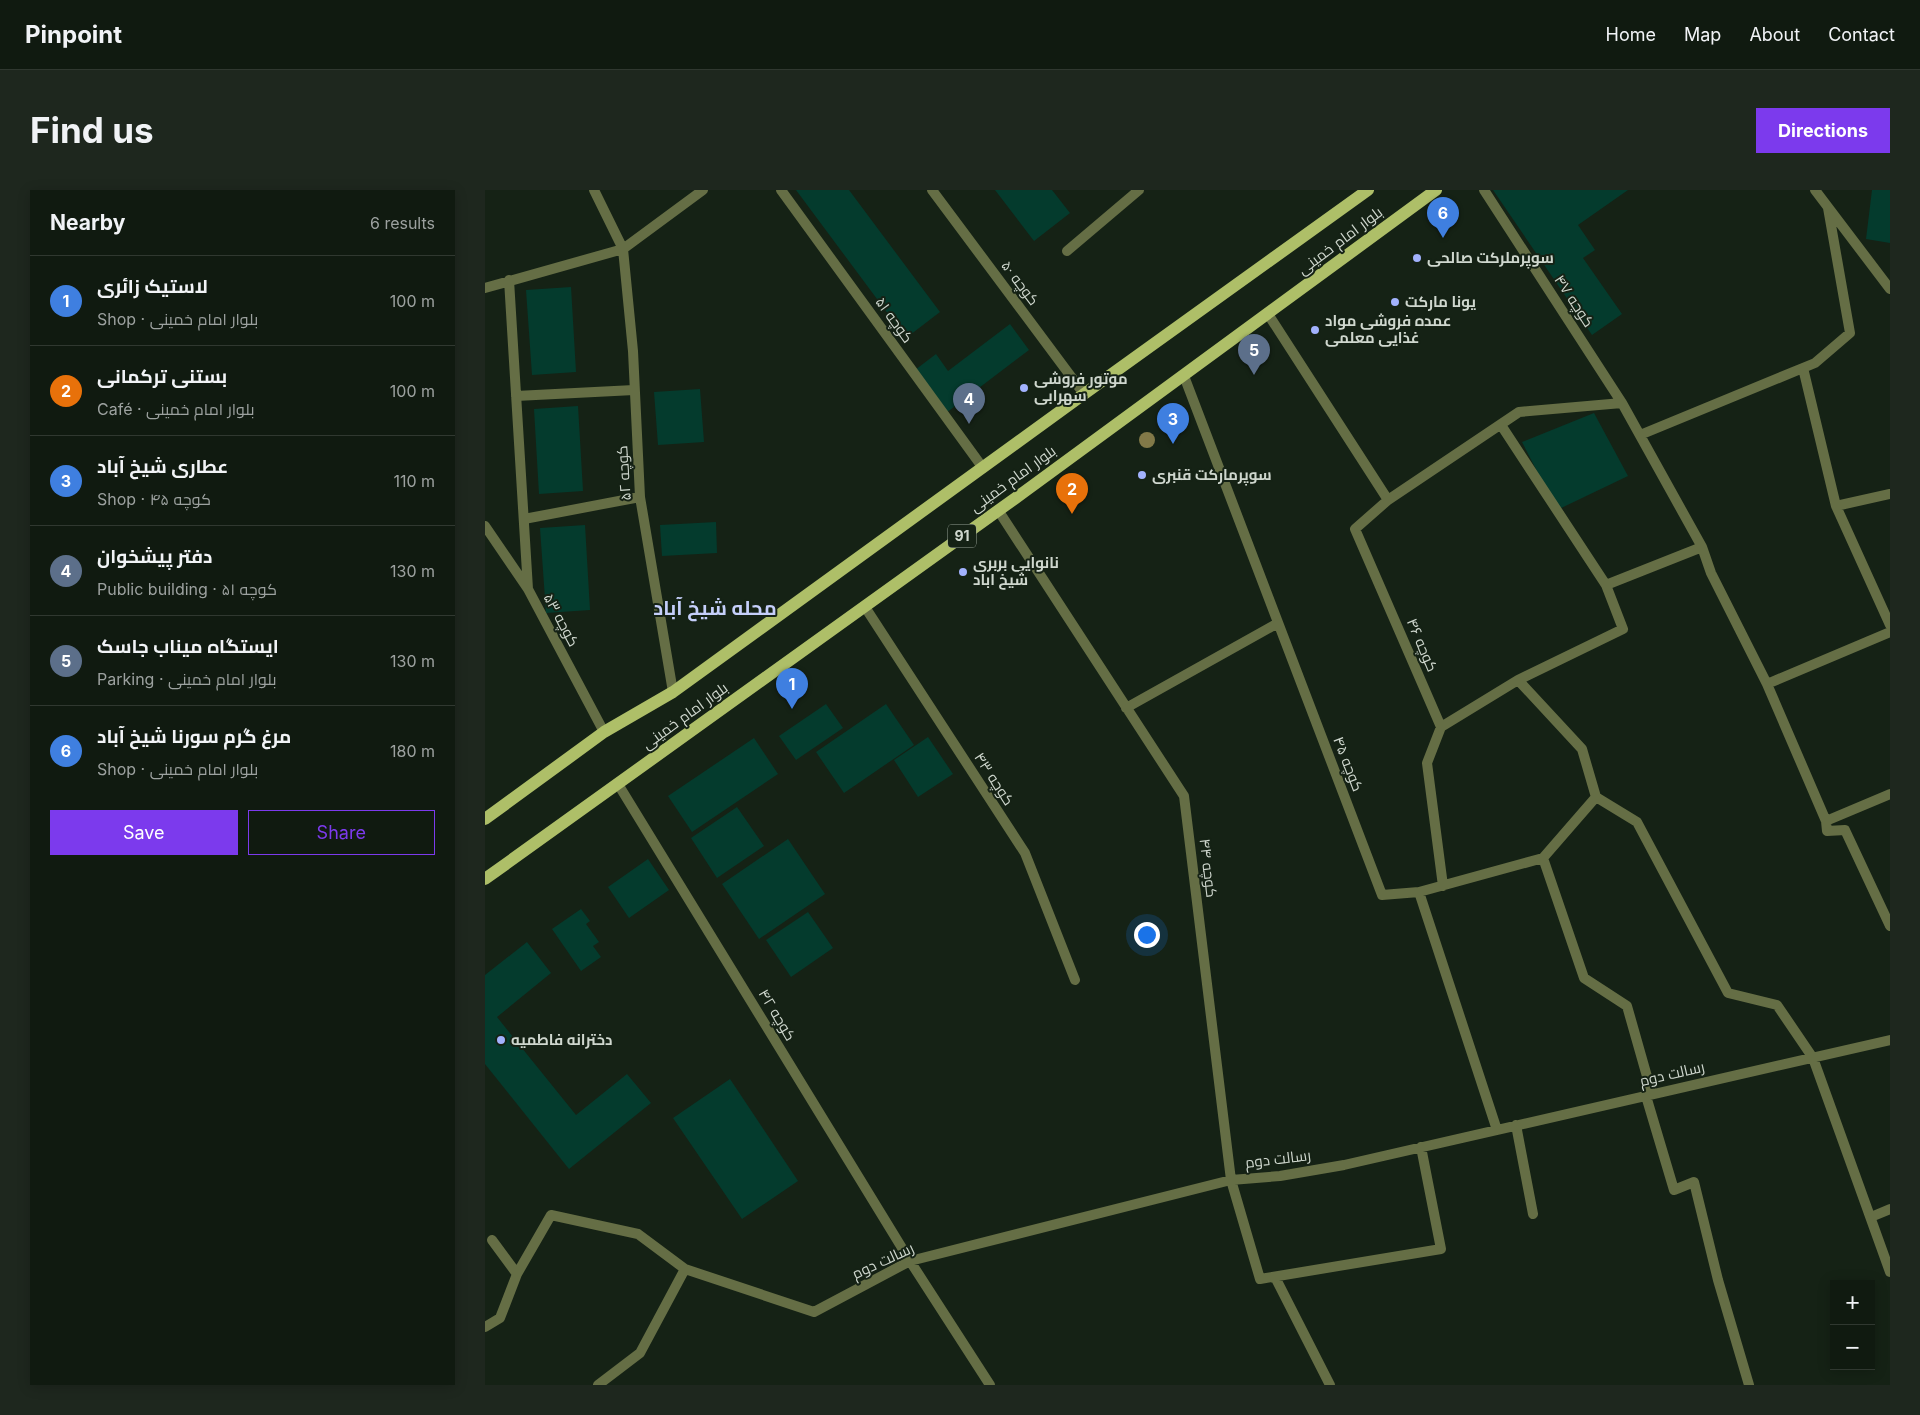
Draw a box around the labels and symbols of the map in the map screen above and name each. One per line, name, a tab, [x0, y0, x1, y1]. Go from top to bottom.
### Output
pin: 6	[1427, 197, 1459, 238]
street label: بلوار امام خمینی	[1293, 202, 1387, 280]
place label: سوپرملرکت صالحی	[1427, 248, 1554, 269]
marker: سوپرملرکت صالحی	[1411, 252, 1423, 264]
street label: کوچه ۵۰	[997, 257, 1043, 309]
street label: کوچه ۴۷	[1550, 271, 1598, 331]
place label: یونا مارکت	[1405, 292, 1477, 311]
street label: کوچه ۵۱	[871, 293, 917, 347]
marker: یونا مارکت	[1389, 296, 1401, 308]
place label: عمده فروشی مواد غذایی معلمی	[1325, 311, 1452, 347]
marker: عمده فروشی مواد غذایی معلمی	[1309, 324, 1321, 336]
pin: 5	[1238, 334, 1270, 375]
place label: موتور فروشی سهرابی	[1034, 369, 1128, 405]
marker: موتور فروشی سهرابی	[1018, 382, 1030, 394]
pin: 4	[953, 383, 985, 424]
pin: 3	[1157, 403, 1189, 444]
street label: بلوار امام خمینی	[966, 441, 1060, 517]
street label: کوچه ۵۲	[612, 445, 636, 501]
place label: سوپرمارکت قنبری	[1152, 465, 1272, 486]
marker: سوپرمارکت قنبری	[1136, 469, 1148, 481]
pin: 2	[1056, 473, 1088, 514]
road number: 91	[948, 524, 976, 548]
place label: نانوایی بربری شیخ اباد	[973, 553, 1059, 590]
marker: نانوایی بربری شیخ اباد	[957, 566, 969, 578]
street label: کوچه ۵۳	[539, 590, 583, 650]
district label: محله شیخ آباد	[653, 596, 777, 622]
street label: کوچه ۴۶	[1402, 615, 1442, 675]
pin: 1	[776, 668, 808, 709]
street label: بلوار امام خمینی	[638, 678, 732, 754]
street label: کوچه ۴۵	[1328, 734, 1368, 794]
street label: کوچه ۴۳	[969, 749, 1019, 809]
street label: کوچه ۴۴	[1194, 837, 1222, 899]
your location	[1134, 922, 1160, 948]
street label: کوچه ۴۲	[754, 985, 800, 1045]
place label: دخترانه فاطمیه	[511, 1030, 613, 1049]
marker: دخترانه فاطمیه	[495, 1034, 507, 1046]
street label: رسالت دوم	[1638, 1057, 1706, 1091]
street label: رسالت دوم	[1244, 1145, 1312, 1173]
street label: رسالت دوم	[849, 1238, 917, 1284]

